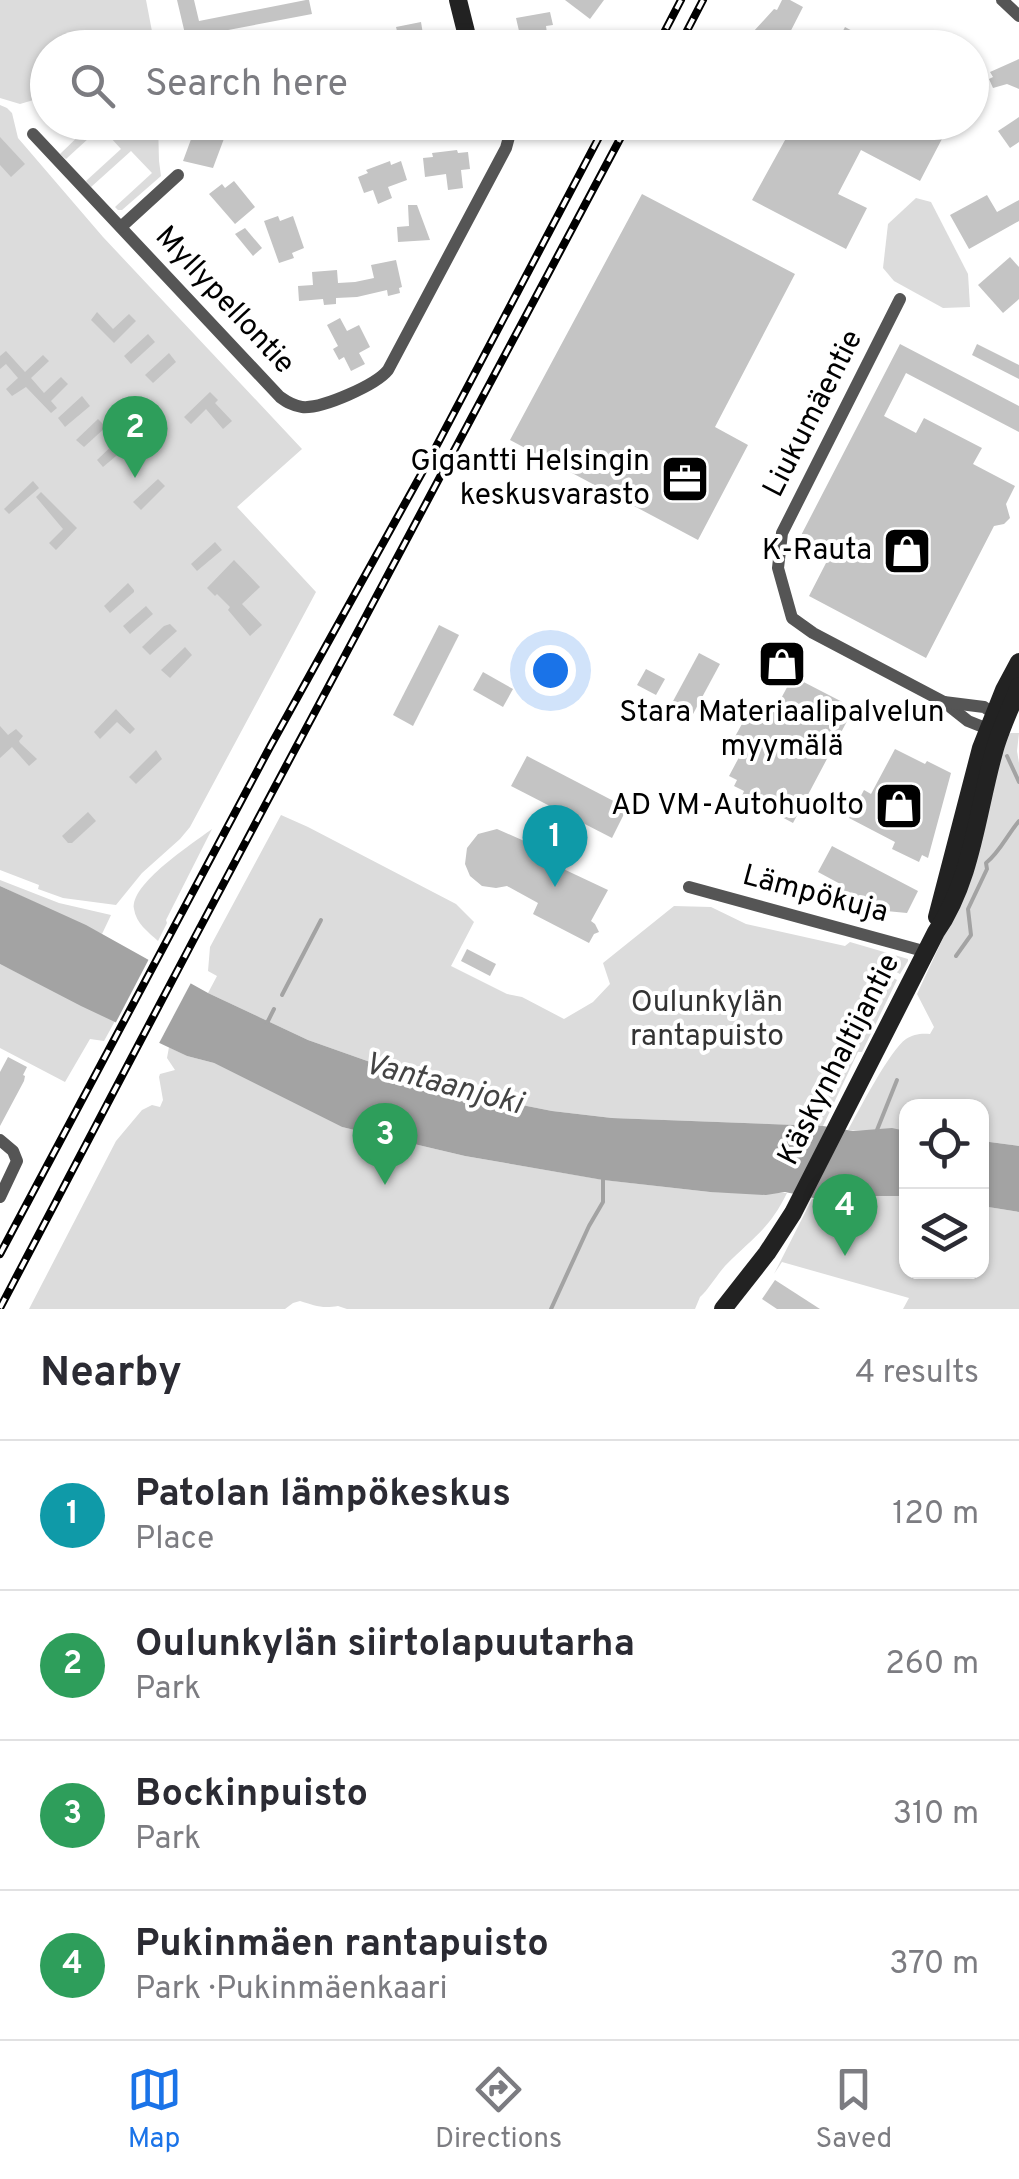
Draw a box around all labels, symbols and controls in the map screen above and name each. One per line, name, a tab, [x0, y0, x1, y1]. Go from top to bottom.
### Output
search box	[30, 30, 989, 140]
icon: search	[65, 58, 120, 113]
text: Search here	[145, 61, 348, 110]
street label: Myllypellontie	[146, 219, 302, 383]
street label: Liukumäentie	[756, 324, 872, 504]
pin: 2	[102, 396, 168, 478]
place label: Gigantti Helsingin keskusvarasto	[410, 444, 650, 515]
office icon: Gigantti Helsingin keskusvarasto	[659, 453, 711, 505]
shop icon: K-Rauta	[881, 525, 933, 577]
place label: K-Rauta	[762, 533, 872, 570]
shop icon: Stara Materiaalipalvelun myymälä	[756, 638, 808, 690]
your location	[525, 645, 576, 696]
place label: Stara Materiaalipalvelun myymälä	[619, 695, 945, 766]
shop icon: AD VM-Autohuolto	[873, 780, 925, 832]
place label: AD VM-Autohuolto	[611, 788, 864, 825]
pin: 1	[522, 804, 588, 887]
street label: Lämpökuja	[738, 858, 892, 932]
street label: Käskynhaltijantie	[771, 948, 909, 1172]
park label: Oulunkylän rantapuisto	[630, 985, 784, 1056]
water label: Vantaanjoki	[359, 1045, 529, 1126]
map controls	[899, 1099, 989, 1279]
button: locate	[899, 1099, 989, 1189]
pin: 3	[352, 1102, 418, 1185]
pin: 4	[812, 1174, 878, 1256]
button: layers	[899, 1189, 989, 1279]
text: Nearby	[40, 1348, 182, 1401]
text: 4 results	[855, 1354, 979, 1394]
text: Patolan lämpökeskus	[135, 1471, 511, 1520]
text: 1	[66, 1495, 79, 1535]
text: 120 m	[892, 1495, 979, 1535]
text: Place	[135, 1520, 214, 1560]
text: Oulunkylän siirtolapuutarha	[135, 1621, 635, 1670]
text: 2	[63, 1645, 82, 1685]
text: 260 m	[885, 1645, 979, 1685]
text: Park	[135, 1670, 201, 1710]
text: Bockinpuisto	[135, 1771, 368, 1820]
text: 3	[63, 1795, 82, 1835]
text: 310 m	[893, 1795, 979, 1835]
text: Park	[135, 1820, 201, 1860]
text: Pukinmäen rantapuisto	[135, 1921, 549, 1970]
text: 4	[62, 1945, 83, 1985]
text: 370 m	[889, 1945, 979, 1985]
text: Park · Pukinmäenkaari	[135, 1970, 448, 2010]
tab: Map	[127, 2062, 182, 2158]
tab: Directions	[435, 2062, 562, 2158]
tab: Saved	[815, 2062, 892, 2158]

